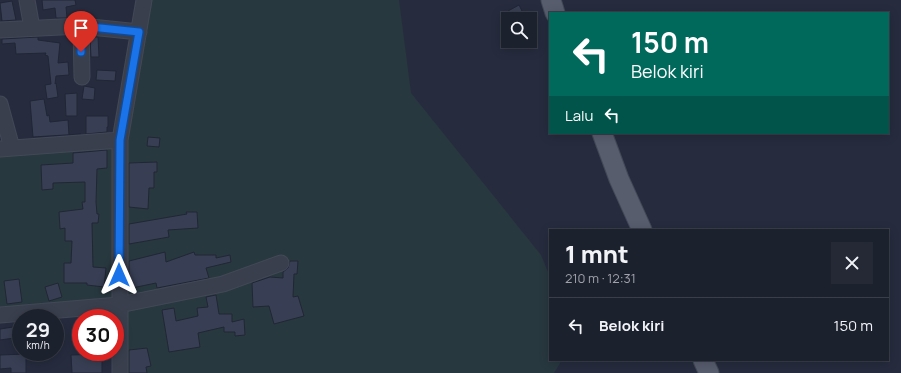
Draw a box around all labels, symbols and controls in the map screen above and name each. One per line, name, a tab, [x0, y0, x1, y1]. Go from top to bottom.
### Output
pin	[64, 11, 98, 52]
map controls	[501, 12, 537, 48]
button: search	[501, 12, 537, 48]
icon: arrive	[70, 17, 92, 39]
text: 150 m	[631, 23, 709, 61]
icon: left	[565, 28, 617, 80]
text: Belok kiri	[631, 59, 704, 83]
icon: left	[601, 104, 623, 126]
text: Lalu	[565, 105, 593, 126]
text: 1 mnt	[565, 237, 629, 270]
button: close	[831, 242, 873, 284]
position arrow	[98, 254, 140, 296]
text: 210 m · 12:31	[565, 269, 636, 287]
speed limit sign: 30	[72, 309, 124, 361]
icon: left	[565, 315, 587, 337]
text: Belok kiri	[599, 315, 665, 336]
text: 150 m	[834, 315, 873, 336]
text: 29	[26, 316, 50, 343]
text: km/h	[26, 338, 50, 352]

